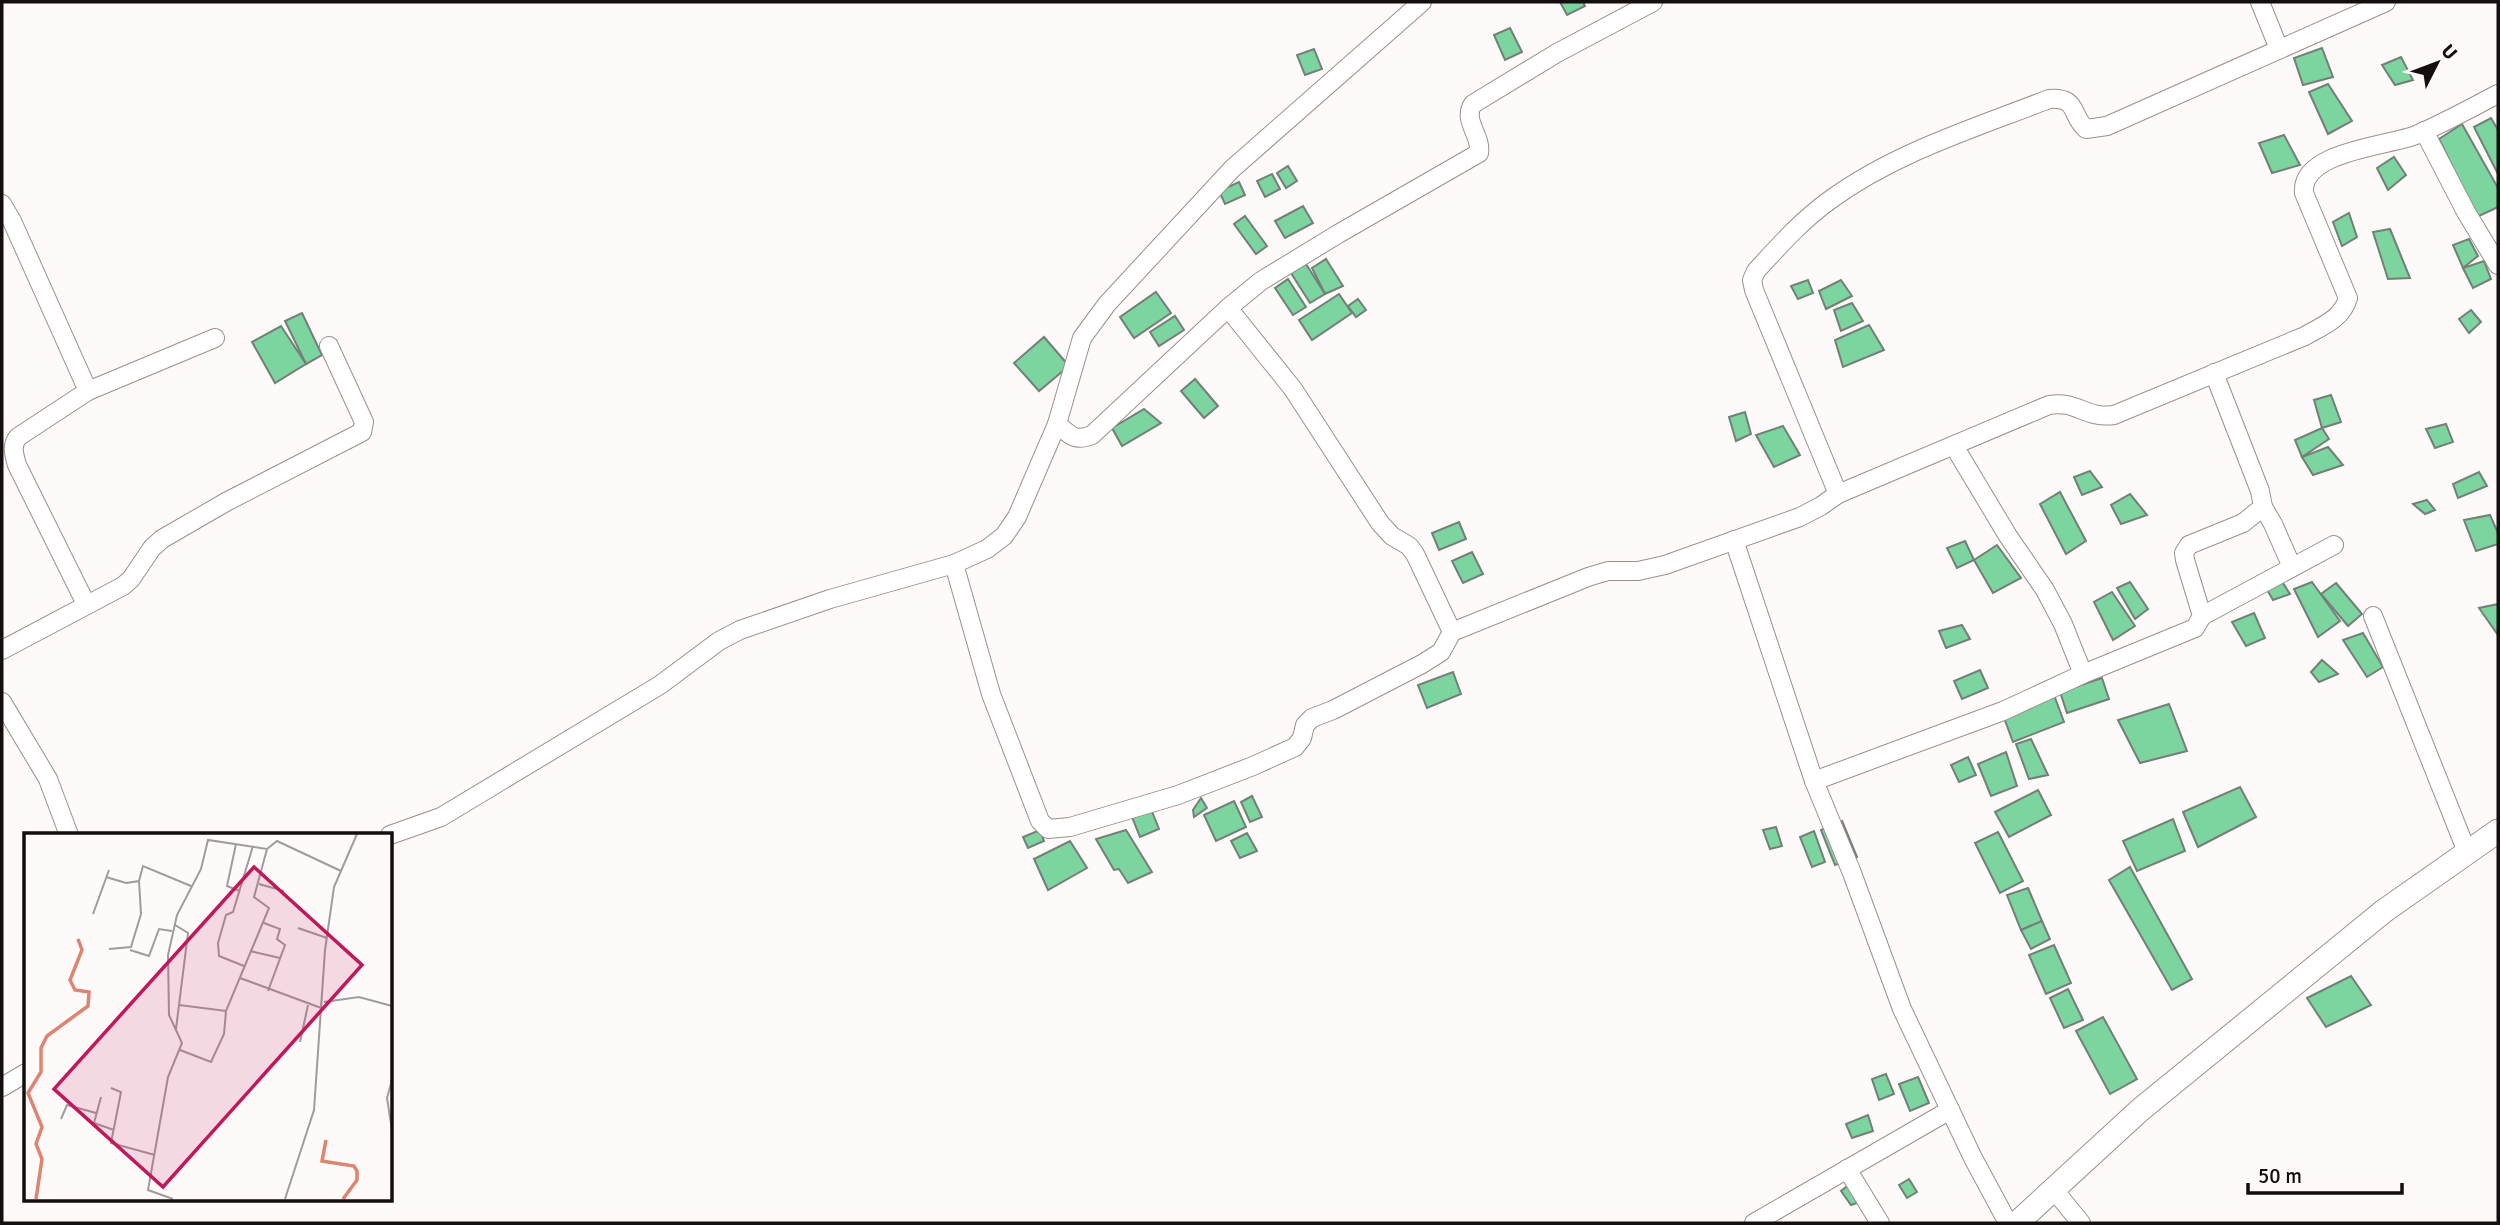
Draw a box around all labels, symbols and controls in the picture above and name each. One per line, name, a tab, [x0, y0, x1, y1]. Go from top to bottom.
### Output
north arrow	[2402, 28, 2472, 98]
text: U	[2436, 40, 2462, 65]
inset map	[24, 833, 392, 1200]
scale bar	[2248, 1152, 2402, 1196]
text: 50 m	[2258, 1163, 2302, 1189]

